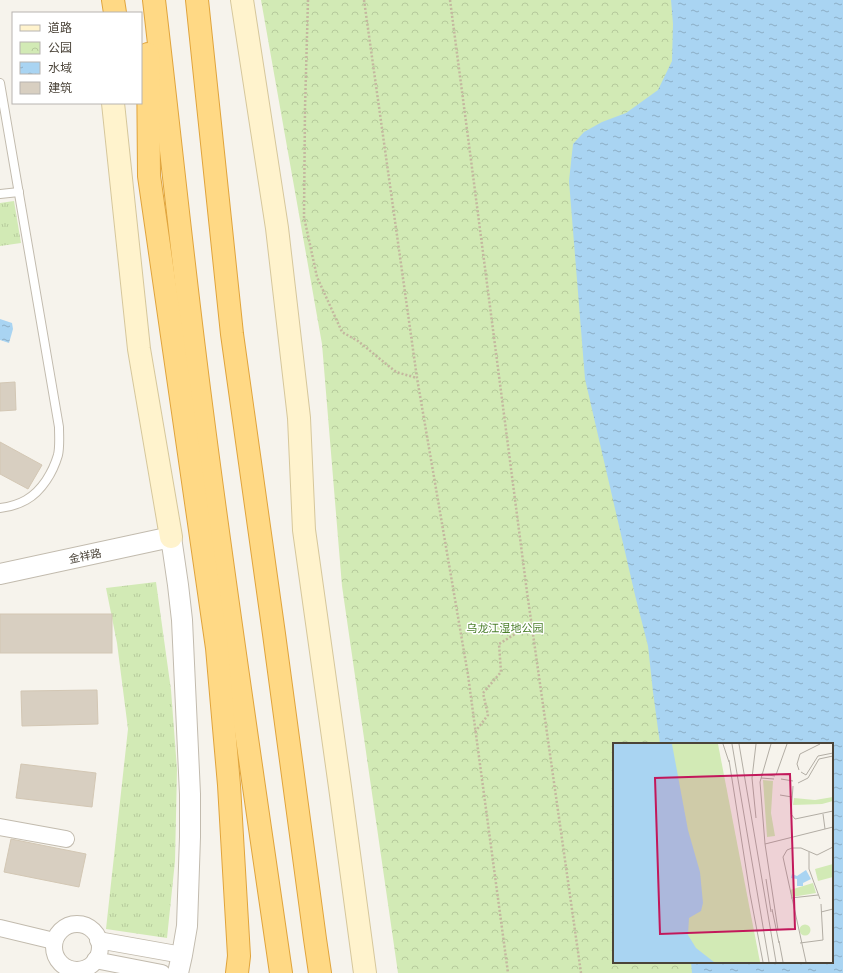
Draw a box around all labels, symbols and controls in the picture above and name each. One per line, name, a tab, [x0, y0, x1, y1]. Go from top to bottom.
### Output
legend	[12, 12, 142, 104]
text: 道路	[48, 21, 72, 35]
text: 公园	[48, 41, 72, 55]
text: 水域	[48, 61, 72, 75]
text: 建筑	[48, 81, 72, 95]
street label: 金祥路	[68, 547, 102, 565]
park label: 乌龙江湿地公园	[467, 622, 544, 634]
inset map	[613, 743, 833, 963]

